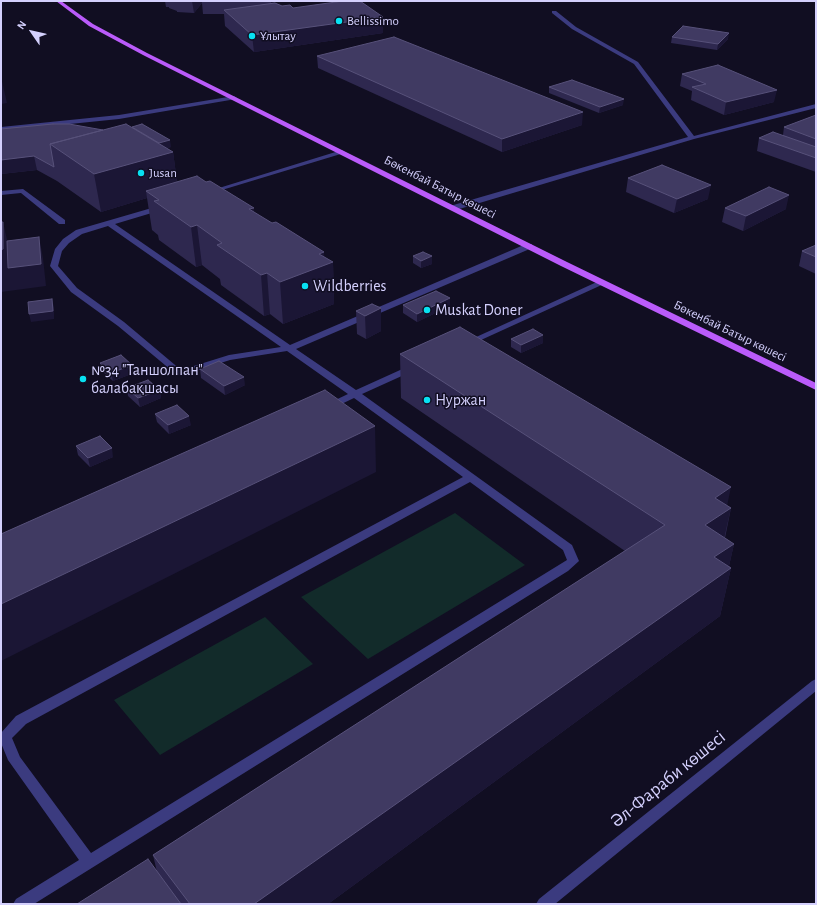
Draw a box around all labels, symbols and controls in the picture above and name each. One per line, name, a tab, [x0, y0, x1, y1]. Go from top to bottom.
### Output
north arrow	[12, 12, 52, 52]
place label: Bellissimo	[347, 13, 399, 29]
marker: Bellissimo	[334, 16, 344, 26]
text: N	[15, 19, 28, 31]
place label: Ұлытау	[260, 28, 296, 44]
marker: Ұлытау	[247, 31, 257, 41]
street label: Бөкенбай Батыр көшесі	[381, 152, 499, 222]
place label: Jusan	[149, 165, 177, 181]
marker: Jusan	[136, 168, 146, 178]
place label: Wildberries	[313, 276, 387, 296]
marker: Wildberries	[300, 281, 310, 291]
street label: Бөкенбай Батыр көшесі	[671, 297, 789, 365]
place label: Muskat Doner	[435, 300, 522, 320]
marker: Muskat Doner	[422, 305, 432, 315]
place label: №34 "Таншолпан" балабақшасы	[91, 360, 203, 398]
marker: №34 "Таншолпан" балабақшасы	[78, 374, 88, 384]
place label: Нуржан	[435, 390, 486, 410]
marker: Нуржан	[422, 395, 432, 405]
street label: Әл-Фараби көшесі	[606, 726, 730, 832]

